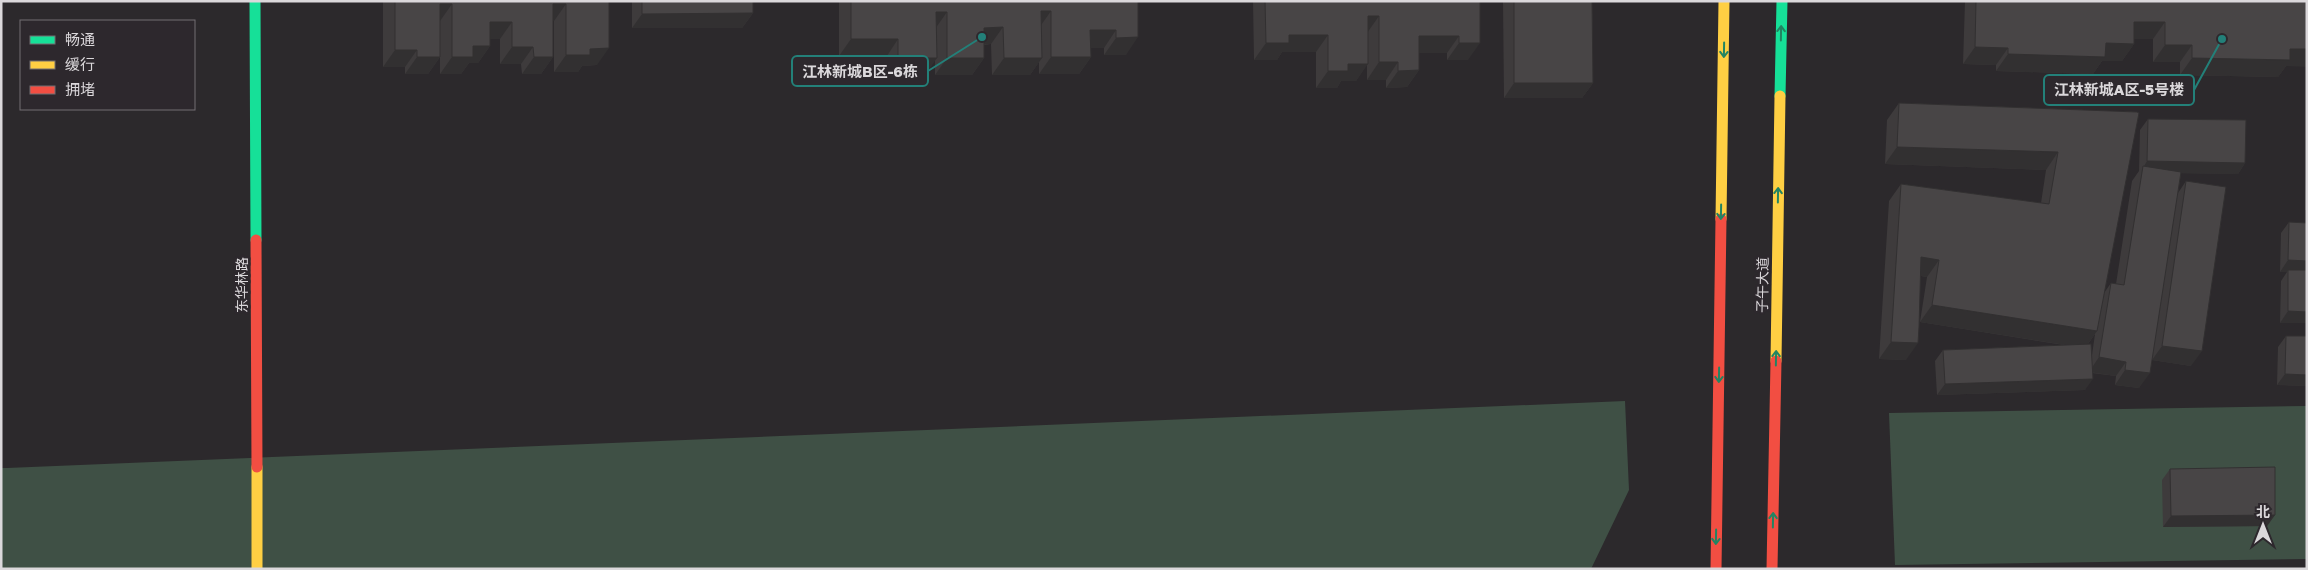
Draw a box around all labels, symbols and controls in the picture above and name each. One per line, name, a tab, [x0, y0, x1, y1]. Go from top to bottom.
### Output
legend	[20, 20, 195, 110]
one-way arrow	[1776, 25, 1786, 41]
text: 畅通	[65, 30, 95, 48]
one-way arrow	[1719, 42, 1729, 58]
text: 缓行	[65, 55, 95, 73]
callout: 江林新城B区-6栋	[792, 56, 928, 86]
text: 江林新城B区-6栋	[802, 62, 918, 80]
callout: 江林新城A区-5号楼	[2044, 75, 2194, 105]
text: 拥堵	[65, 80, 95, 98]
text: 江林新城A区-5号楼	[2054, 80, 2184, 98]
one-way arrow	[1774, 187, 1783, 203]
one-way arrow	[1716, 204, 1726, 220]
street label: 东华林路	[233, 257, 250, 313]
street label: 子午大道	[1753, 257, 1771, 313]
one-way arrow	[1771, 350, 1781, 366]
one-way arrow	[1714, 366, 1724, 383]
north arrow	[2238, 500, 2288, 550]
text: 北	[2256, 503, 2270, 520]
one-way arrow	[1768, 512, 1778, 528]
one-way arrow	[1712, 529, 1721, 545]

